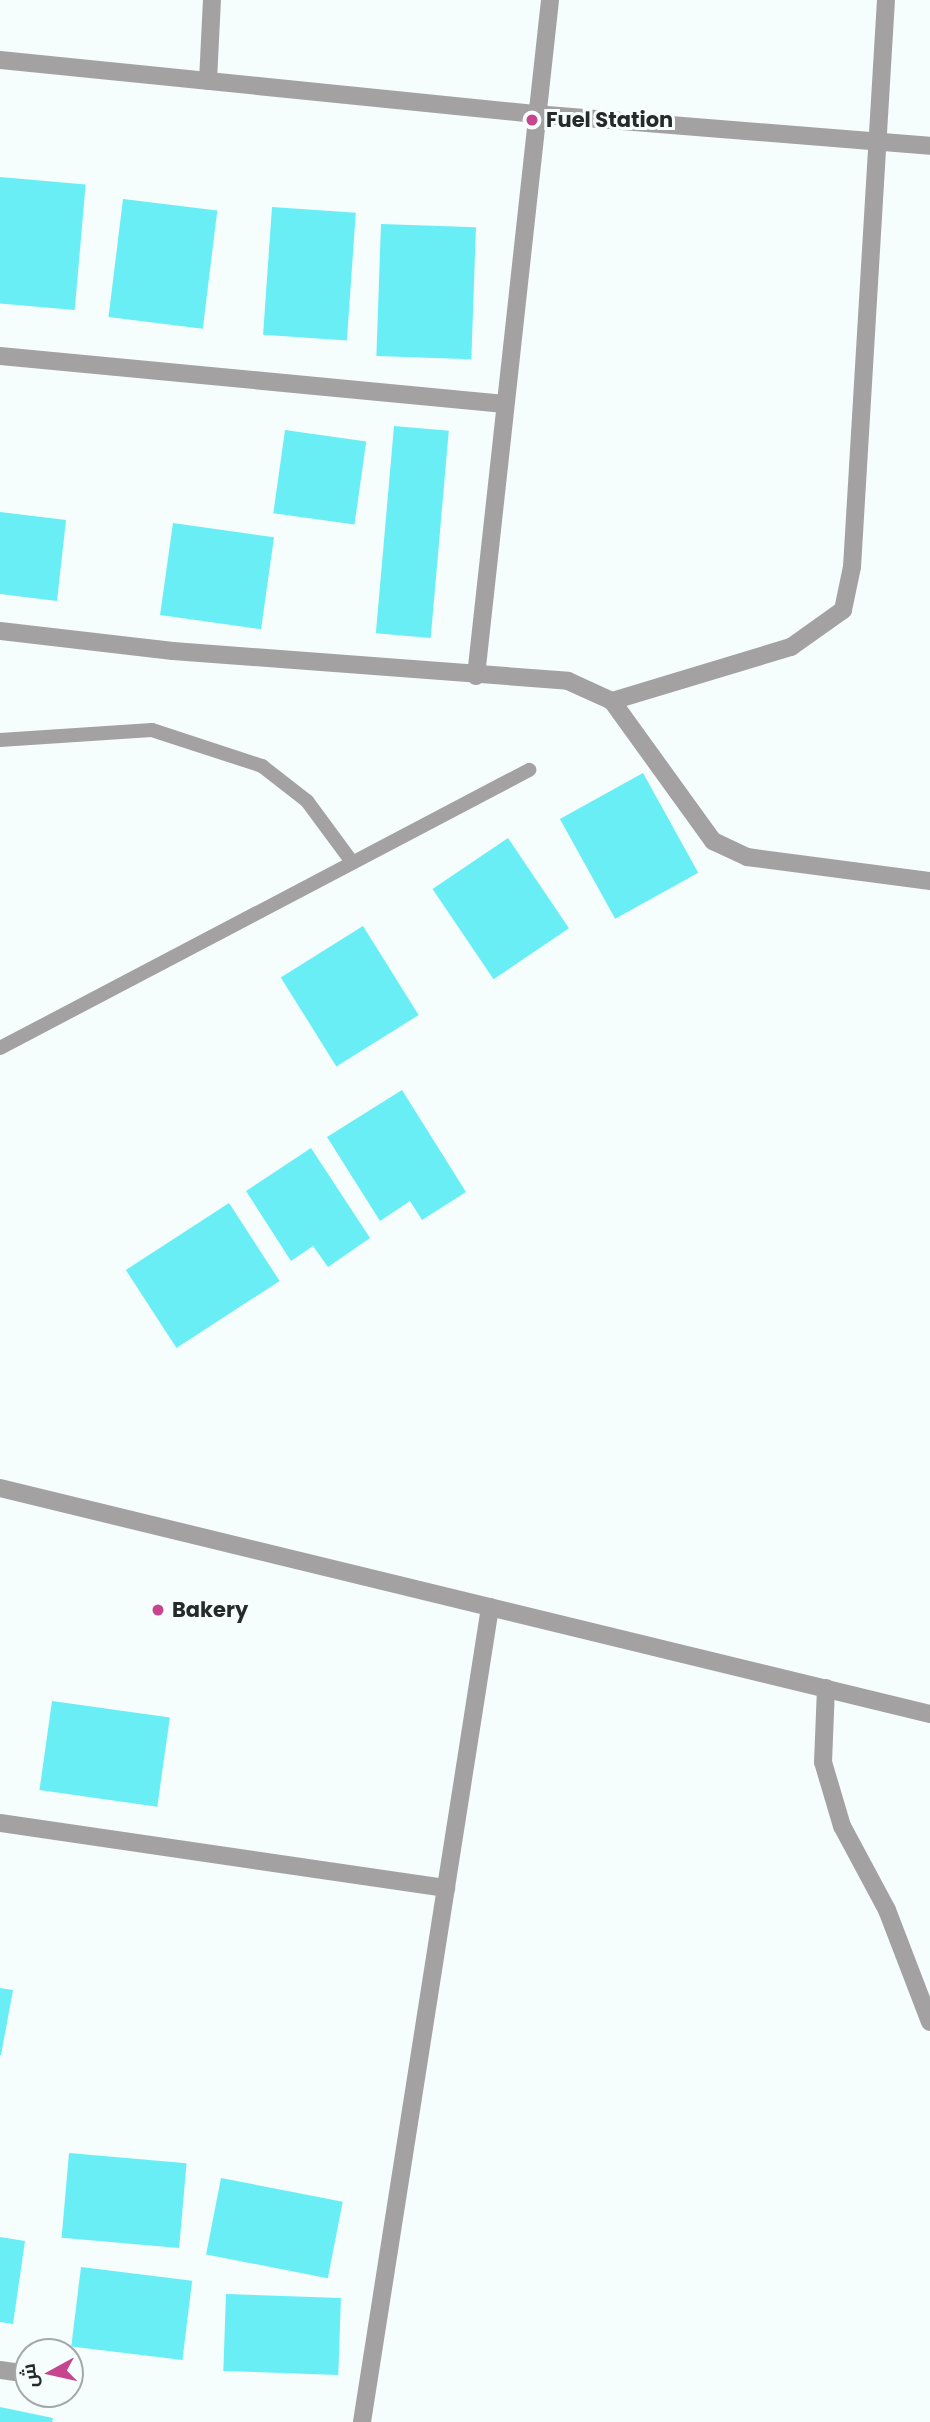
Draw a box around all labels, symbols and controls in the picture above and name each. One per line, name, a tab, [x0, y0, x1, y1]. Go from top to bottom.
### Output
place label: Fuel Station	[546, 107, 673, 133]
marker: Fuel Station	[524, 112, 540, 128]
place label: Bakery	[172, 1597, 248, 1623]
marker: Bakery	[150, 1602, 166, 1618]
north arrow	[14, 2338, 84, 2408]
text: ش	[15, 2362, 45, 2390]

